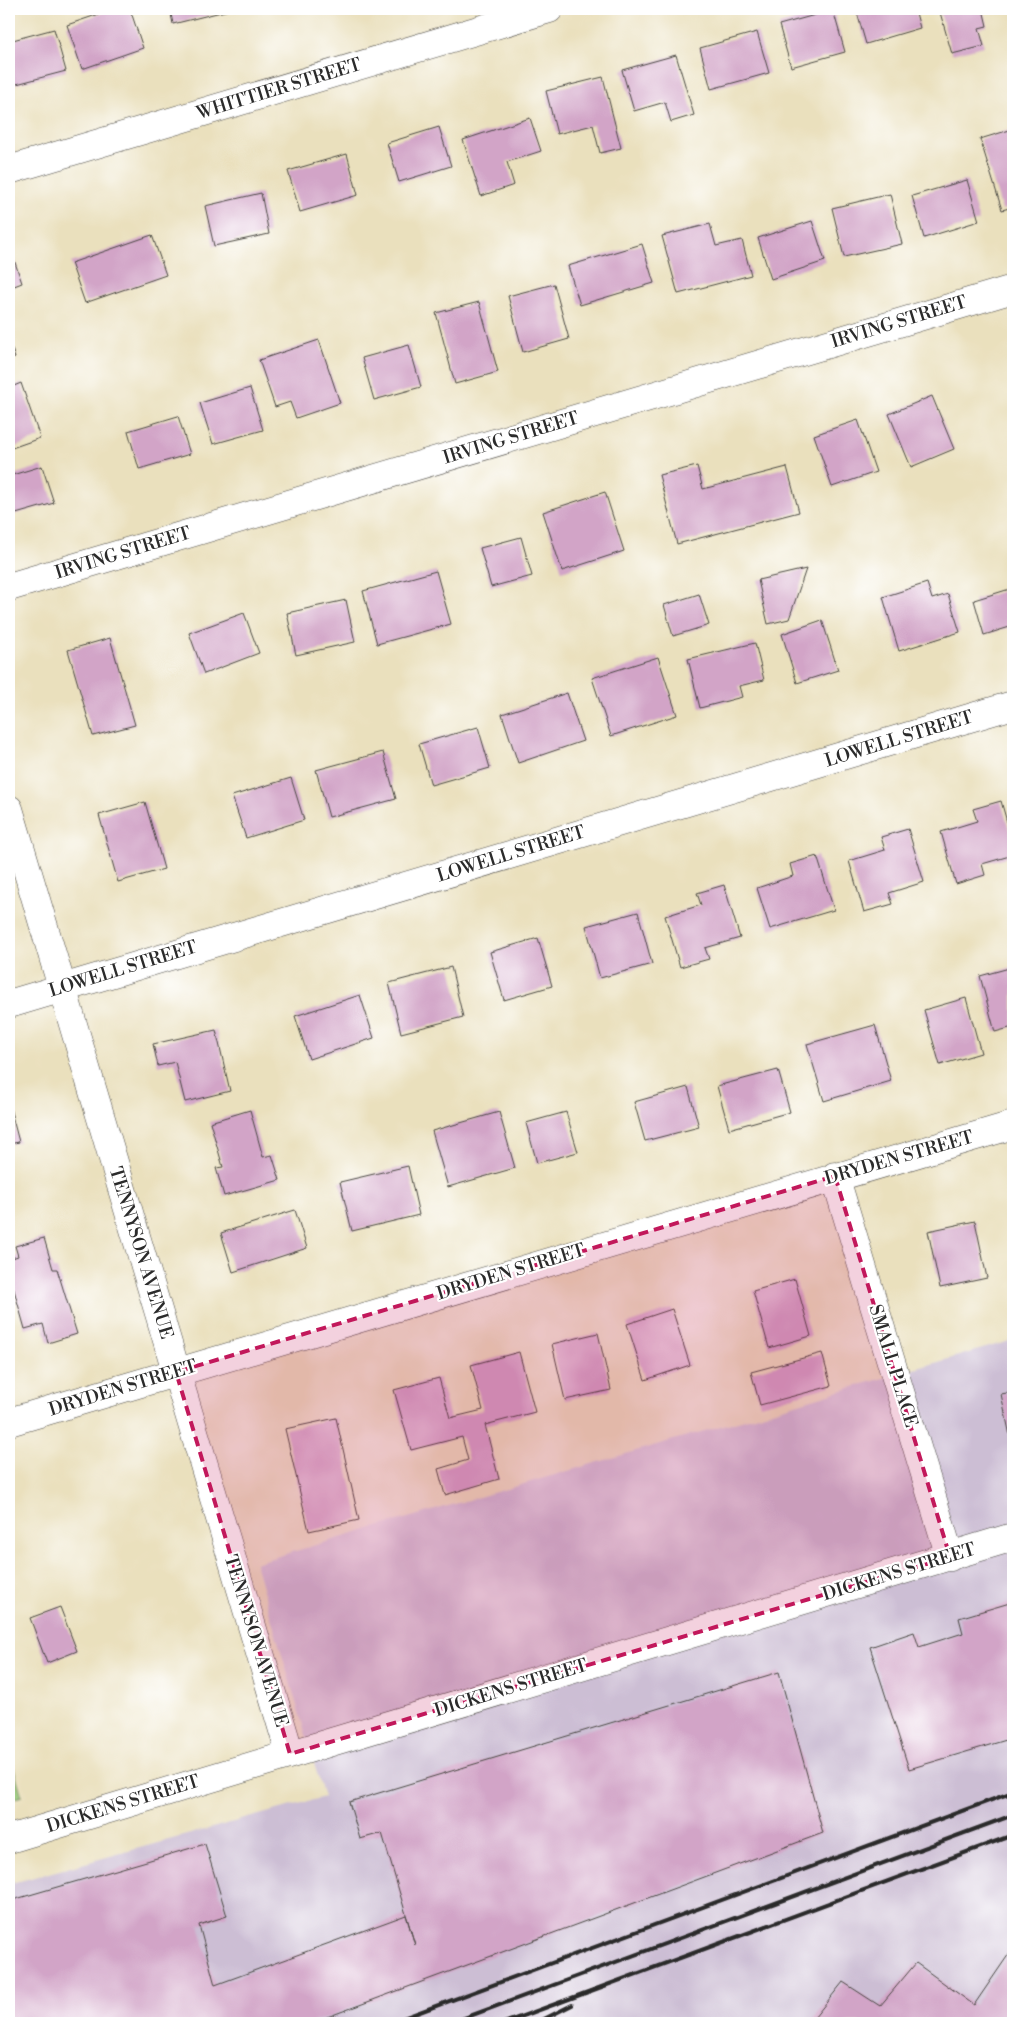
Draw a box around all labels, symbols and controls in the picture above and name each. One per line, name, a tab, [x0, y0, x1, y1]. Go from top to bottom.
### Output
street label: WHITTIER STREET	[193, 53, 364, 125]
street label: IRVING STREET	[828, 290, 970, 354]
street label: IRVING STREET	[440, 406, 582, 470]
street label: IRVING STREET	[52, 521, 194, 585]
street label: LOWELL STREET	[822, 705, 976, 772]
street label: LOWELL STREET	[434, 820, 588, 887]
street label: LOWELL STREET	[46, 935, 200, 1002]
street label: DRYDEN STREET	[822, 1126, 976, 1190]
street label: TENNYSON AVENUE	[104, 1164, 178, 1342]
street label: DRYDEN STREET	[434, 1238, 588, 1306]
street label: SMALL PLACE	[863, 1302, 923, 1430]
street label: DRYDEN STREET	[46, 1354, 200, 1422]
street label: DICKENS STREET	[820, 1538, 979, 1606]
street label: TENNYSON AVENUE	[219, 1552, 293, 1730]
street label: DICKENS STREET	[432, 1654, 591, 1722]
street label: DICKENS STREET	[44, 1770, 203, 1838]

